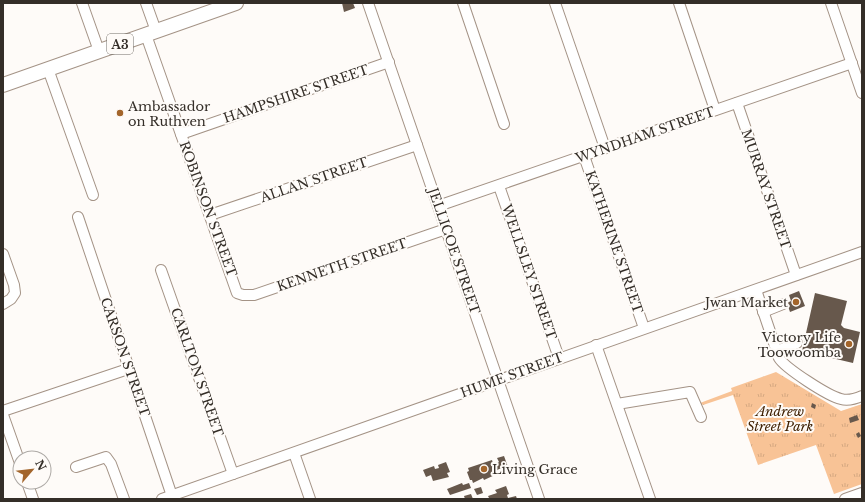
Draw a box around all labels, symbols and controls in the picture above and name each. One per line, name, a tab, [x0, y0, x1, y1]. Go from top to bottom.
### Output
road number: A3	[107, 34, 133, 54]
street label: HAMPSHIRE STREET	[221, 61, 371, 127]
place label: Ambassador on Ruthven	[127, 98, 211, 130]
street label: WYNDHAM STREET	[572, 103, 717, 167]
marker: Ambassador on Ruthven	[115, 108, 125, 118]
street label: MURRAY STREET	[737, 127, 795, 252]
street label: ROBINSON STREET	[176, 139, 241, 280]
street label: ALLAN STREET	[257, 153, 371, 207]
street label: KATHERINE STREET	[582, 168, 647, 316]
street label: JELLICOE STREET	[424, 184, 484, 317]
street label: WELLSLEY STREET	[498, 201, 560, 342]
street label: KENNETH STREET	[274, 234, 410, 295]
place label: Jwan Market	[703, 294, 788, 311]
street label: CARSON STREET	[97, 295, 154, 419]
marker: Jwan Market	[791, 297, 801, 307]
street label: CARLTON STREET	[167, 305, 227, 439]
place label: Victory Life Toowoomba	[758, 329, 842, 361]
marker: Victory Life Toowoomba	[844, 339, 854, 349]
street label: HUME STREET	[458, 348, 567, 402]
park label: Andrew Street Park	[747, 403, 814, 435]
north arrow	[12, 450, 52, 490]
text: N	[32, 457, 50, 474]
place label: Living Grace	[492, 461, 578, 478]
marker: Living Grace	[479, 464, 489, 474]

